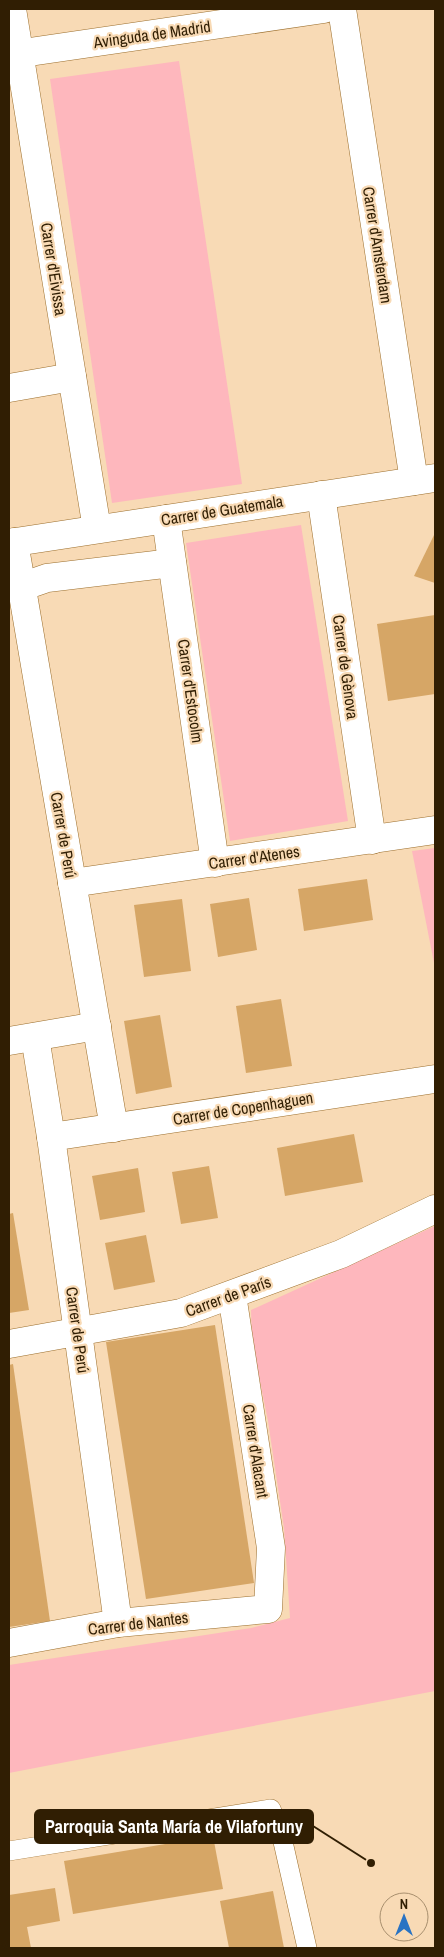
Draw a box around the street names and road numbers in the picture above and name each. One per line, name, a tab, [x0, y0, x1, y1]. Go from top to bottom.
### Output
street label: Avinguda de Madrid	[91, 15, 212, 53]
street label: Carrer d'Amsterdam	[358, 185, 398, 305]
street label: Carrer d'Eivissa	[36, 221, 72, 318]
street label: Carrer de Guatemala	[159, 489, 285, 531]
street label: Carrer de Gènova	[328, 613, 364, 721]
street label: Carrer d'Estocolm	[173, 638, 209, 744]
street label: Carrer de Perú	[46, 790, 82, 880]
street label: Carrer d'Atenes	[207, 840, 301, 874]
street label: Carrer de Copenhaguen	[171, 1086, 315, 1130]
street label: Carrer de París	[182, 1270, 274, 1322]
street label: Carrer de Perú	[61, 1286, 95, 1374]
street label: Carrer d'Alacant	[238, 1403, 274, 1500]
street label: Carrer de Nantes	[87, 1606, 189, 1640]

